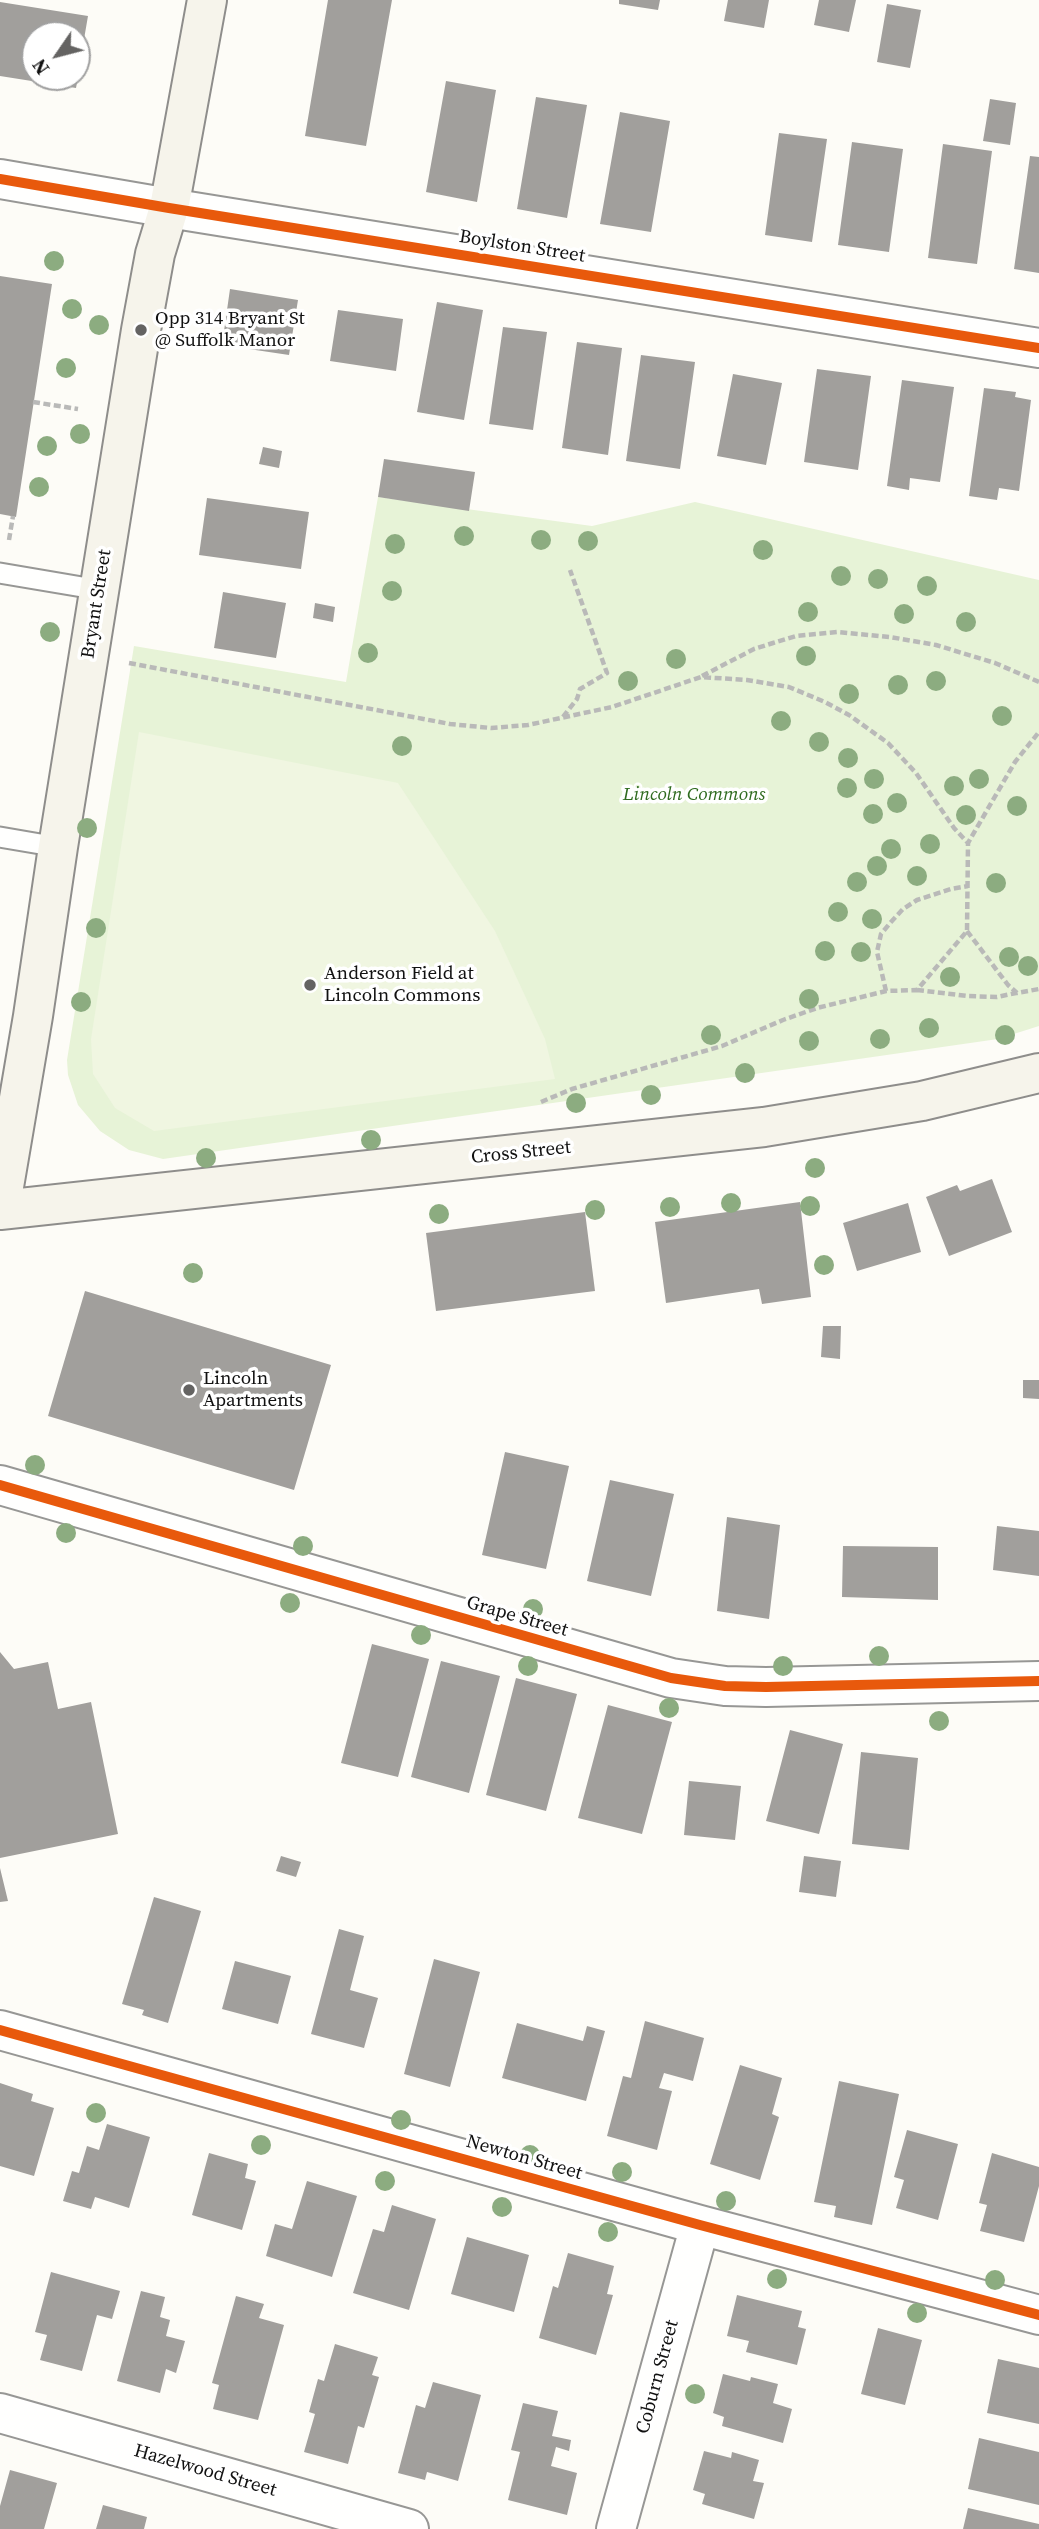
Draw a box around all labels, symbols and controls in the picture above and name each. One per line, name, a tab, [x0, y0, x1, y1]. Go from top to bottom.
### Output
north arrow	[21, 21, 91, 91]
text: N	[26, 54, 55, 80]
street label: Boylston Street	[457, 226, 587, 268]
place label: Opp 314 Bryant St @ Suffolk Manor	[155, 308, 305, 352]
marker: Opp 314 Bryant St @ Suffolk Manor	[133, 322, 149, 338]
street label: Bryant Street	[77, 548, 117, 660]
park label: Lincoln Commons	[623, 784, 765, 806]
place label: Anderson Field at Lincoln Commons	[324, 963, 480, 1007]
marker: Anderson Field at Lincoln Commons	[302, 977, 318, 993]
street label: Cross Street	[470, 1136, 572, 1170]
place label: Lincoln Apartments	[203, 1368, 303, 1412]
marker: Lincoln Apartments	[181, 1382, 197, 1398]
street label: Grape Street	[464, 1592, 570, 1642]
street label: Newton Street	[463, 2131, 585, 2185]
street label: Coburn Street	[632, 2317, 684, 2437]
street label: Hazelwood Street	[131, 2440, 279, 2502]

